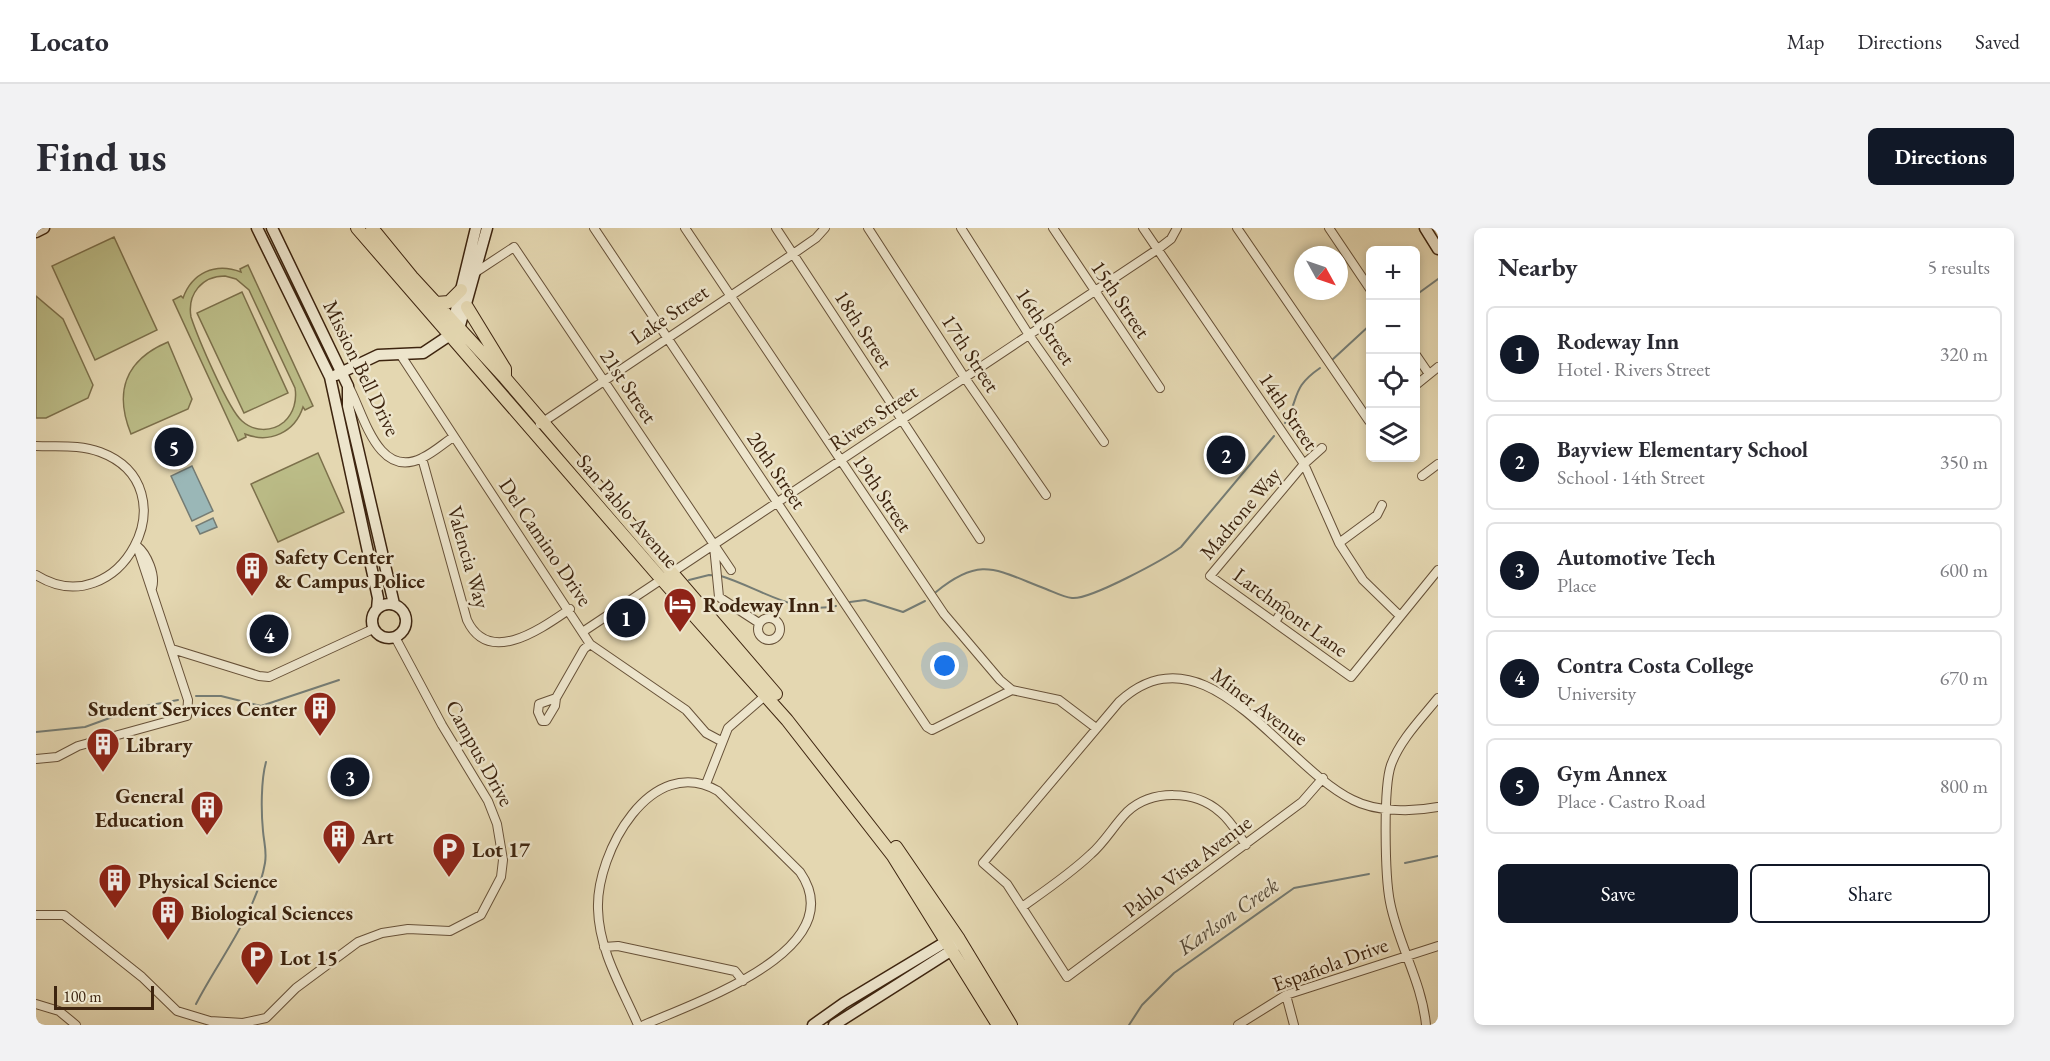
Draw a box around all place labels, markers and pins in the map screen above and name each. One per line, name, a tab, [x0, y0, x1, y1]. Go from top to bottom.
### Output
pin: 5	[154, 424, 194, 470]
pin: 2	[1206, 432, 1246, 478]
place label: Safety Center & Campus Police	[275, 543, 425, 594]
building icon: Safety Center & Campus Police	[234, 550, 270, 597]
hotel icon: Rodeway Inn 1	[662, 586, 698, 633]
place label: Rodeway Inn 1	[703, 591, 836, 618]
pin: 1	[606, 596, 646, 640]
pin: 4	[250, 612, 288, 656]
building icon: Student Services Center	[302, 690, 338, 737]
place label: Student Services Center	[88, 695, 297, 722]
building icon: Library	[85, 726, 121, 773]
place label: Library	[126, 731, 193, 758]
pin: 3	[330, 754, 370, 800]
place label: General Education	[95, 782, 184, 833]
building icon: General Education	[189, 789, 225, 836]
building icon: Art	[321, 818, 357, 865]
place label: Art	[361, 823, 394, 850]
parking icon: Lot 17	[431, 831, 467, 878]
place label: Lot 17	[472, 836, 531, 863]
building icon: Physical Science	[97, 862, 133, 909]
place label: Physical Science	[138, 867, 278, 894]
building icon: Biological Sciences	[150, 894, 186, 941]
place label: Biological Sciences	[191, 899, 353, 926]
parking icon: Lot 15	[239, 939, 275, 986]
place label: Lot 15	[280, 944, 338, 971]

